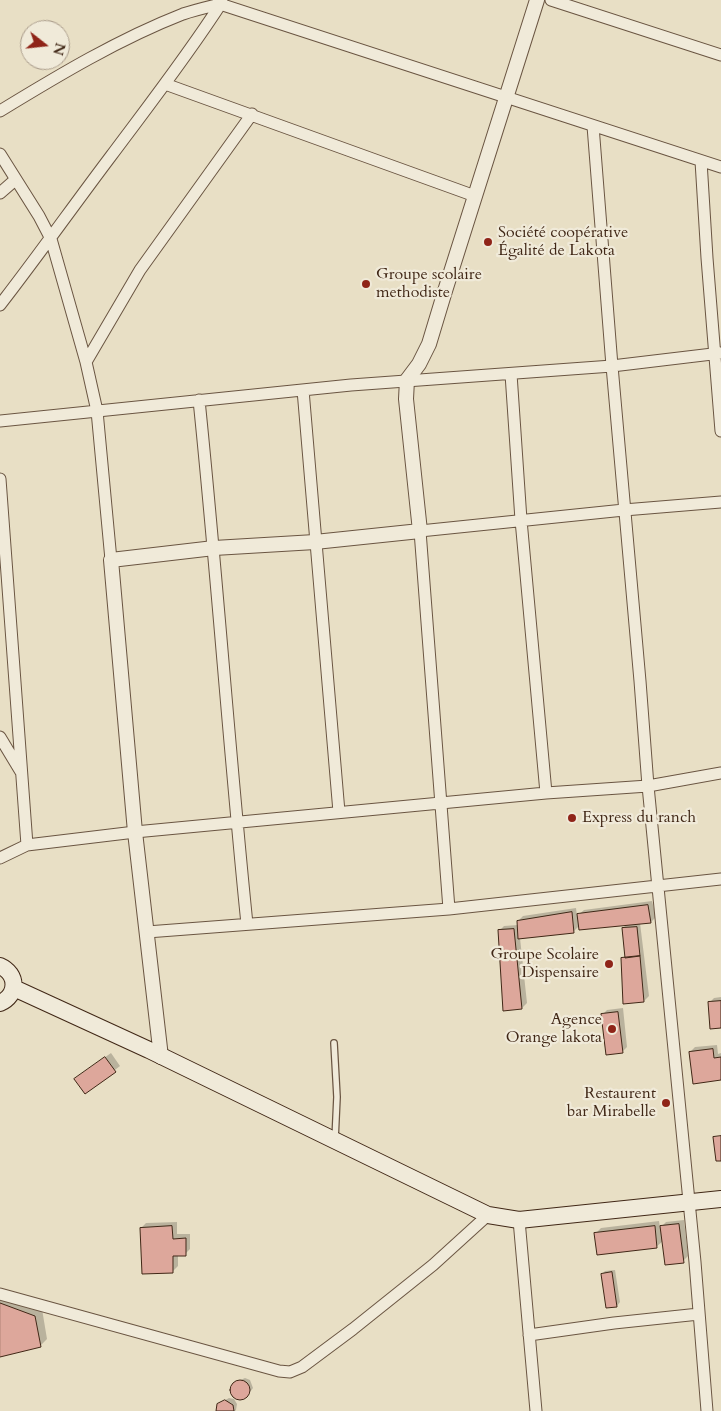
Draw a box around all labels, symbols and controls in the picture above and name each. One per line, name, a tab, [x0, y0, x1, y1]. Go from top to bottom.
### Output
north arrow	[20, 20, 70, 70]
text: N	[48, 41, 70, 57]
place label: Société coopérative Égalité de Lakota	[498, 223, 628, 261]
marker: Société coopérative Égalité de Lakota	[482, 236, 494, 248]
place label: Groupe scolaire methodiste	[376, 265, 482, 303]
marker: Groupe scolaire methodiste	[360, 278, 372, 290]
place label: Express du ranch	[582, 808, 696, 828]
marker: Express du ranch	[566, 812, 578, 824]
place label: Groupe Scolaire Dispensaire	[490, 945, 599, 983]
marker: Groupe Scolaire Dispensaire	[603, 958, 615, 970]
place label: Agence Orange lakota	[506, 1010, 602, 1048]
marker: Agence Orange lakota	[606, 1023, 618, 1035]
place label: Restaurent bar Mirabelle	[567, 1084, 656, 1122]
marker: Restaurent bar Mirabelle	[660, 1097, 672, 1109]

